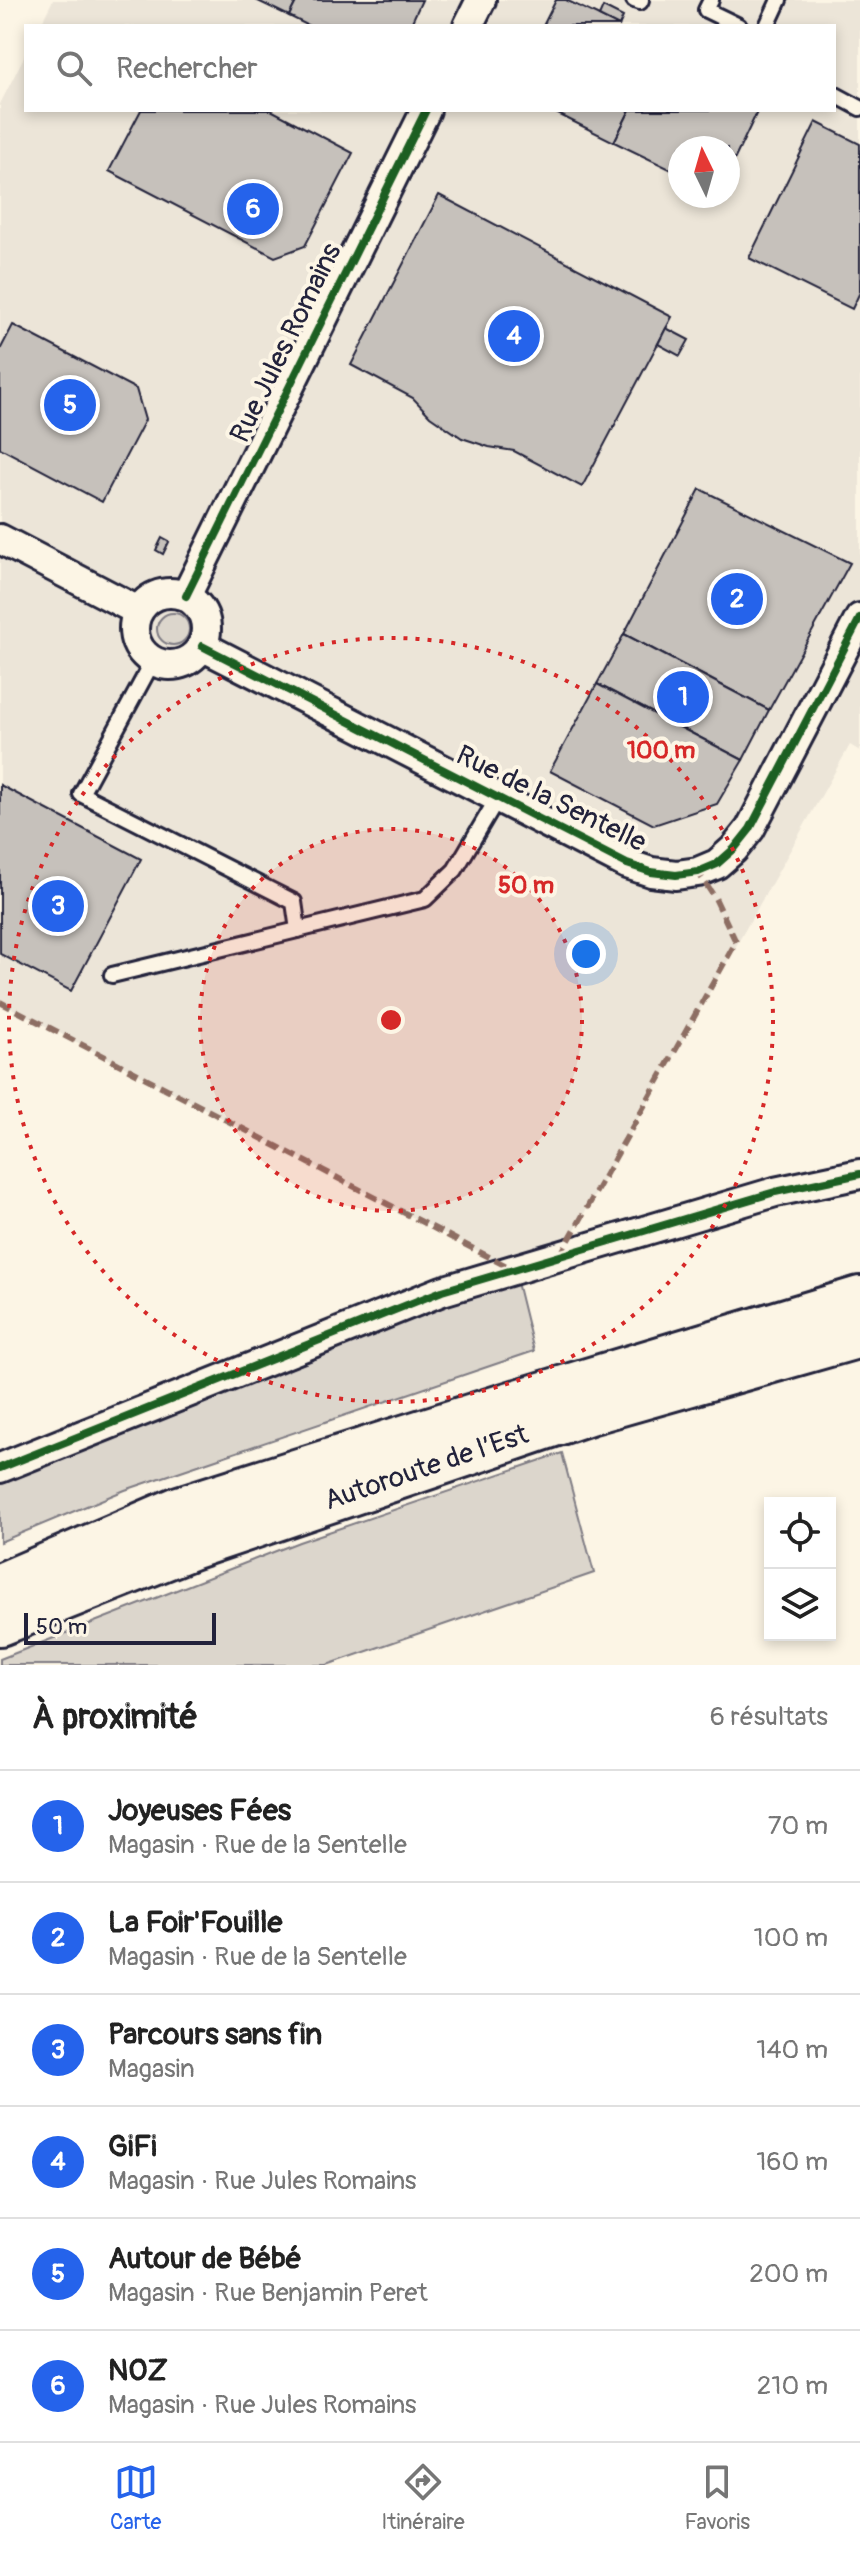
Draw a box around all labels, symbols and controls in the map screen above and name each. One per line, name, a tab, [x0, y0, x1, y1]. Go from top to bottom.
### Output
search box	[24, 24, 836, 112]
icon: search	[52, 46, 96, 90]
text: Rechercher	[116, 50, 258, 87]
north arrow	[668, 136, 740, 208]
pin: 6	[227, 179, 279, 239]
street label: Rue Jules Romains	[223, 237, 350, 448]
pin: 4	[488, 306, 540, 366]
pin: 5	[44, 375, 96, 435]
pin: 2	[711, 569, 763, 629]
pin: 1	[657, 667, 709, 727]
text: 100 m	[627, 736, 695, 765]
street label: Rue de la Sentelle	[450, 738, 652, 860]
text: 50 m	[498, 871, 554, 900]
pin: 3	[32, 876, 84, 936]
your location	[566, 934, 606, 974]
centre of rings	[377, 1006, 405, 1034]
street label: Autoroute de l’Est	[320, 1416, 533, 1518]
map controls	[764, 1497, 836, 1641]
button: locate	[764, 1497, 836, 1569]
button: layers	[764, 1569, 836, 1641]
scale bar	[24, 1609, 216, 1645]
text: 50 m	[36, 1613, 87, 1641]
text: À proximité	[32, 1696, 198, 1739]
text: 6 résultats	[710, 1701, 828, 1733]
text: Joyeuses Fées	[108, 1792, 291, 1829]
text: 1	[53, 1810, 63, 1842]
text: 70 m	[768, 1810, 828, 1842]
text: Magasin · Rue de la Sentelle	[108, 1829, 407, 1861]
text: La Foir'Fouille	[108, 1904, 282, 1941]
text: 2	[51, 1922, 65, 1954]
text: 100 m	[754, 1922, 828, 1954]
text: Magasin · Rue de la Sentelle	[108, 1941, 407, 1973]
text: Parcours sans fin	[108, 2016, 322, 2053]
text: 3	[51, 2034, 65, 2066]
text: 140 m	[756, 2034, 828, 2066]
text: Magasin	[108, 2053, 195, 2085]
text: GiFi	[108, 2128, 157, 2165]
text: 4	[50, 2146, 66, 2178]
text: 160 m	[756, 2146, 828, 2178]
text: Magasin · Rue Jules Romains	[108, 2165, 416, 2197]
text: Autour de Bébé	[108, 2240, 302, 2277]
text: 5	[51, 2258, 65, 2290]
text: 200 m	[749, 2258, 828, 2290]
text: Magasin · Rue Benjamin Peret	[108, 2277, 428, 2309]
text: NOZ	[108, 2352, 168, 2389]
text: 6	[50, 2370, 66, 2402]
text: 210 m	[757, 2370, 828, 2402]
text: Magasin · Rue Jules Romains	[108, 2389, 416, 2421]
tab: Carte	[110, 2460, 161, 2536]
tab: Itinéraire	[381, 2460, 465, 2536]
tab: Favoris	[685, 2460, 750, 2536]

